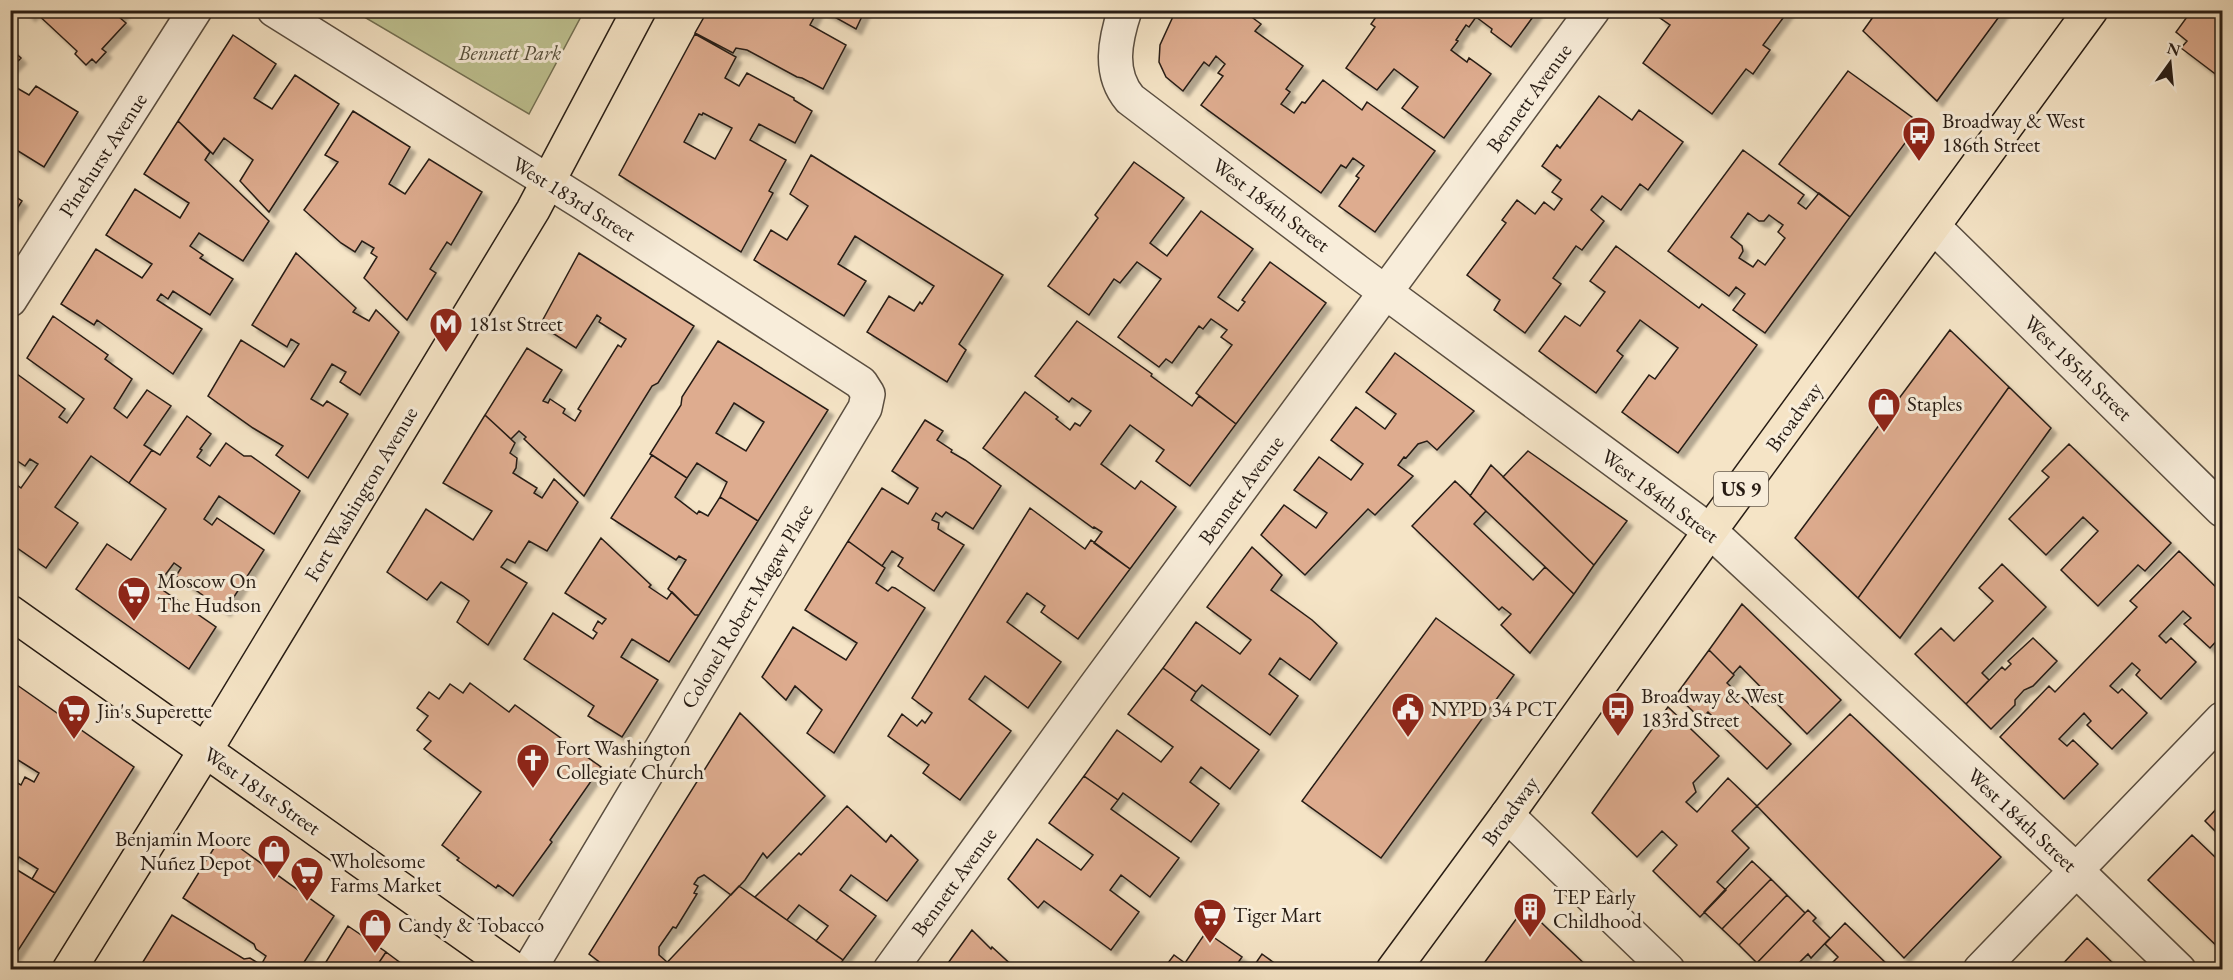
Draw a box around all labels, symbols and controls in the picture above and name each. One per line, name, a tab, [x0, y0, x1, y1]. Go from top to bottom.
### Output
north arrow	[2140, 33, 2200, 93]
text: N	[2165, 37, 2183, 61]
street label: Bennett Avenue	[1480, 38, 1577, 158]
park label: Bennett Park	[458, 39, 562, 66]
street label: Pinehurst Avenue	[52, 88, 153, 222]
place label: Broadway & West 186th Street	[1942, 107, 2085, 158]
bus stop icon: Broadway & West 186th Street	[1901, 115, 1937, 162]
street label: West 183rd Street	[507, 150, 642, 248]
street label: West 184th Street	[1207, 151, 1336, 258]
metro station icon: 181st Street	[428, 306, 464, 353]
street label: West 185th Street	[2018, 309, 2139, 427]
place label: 181st Street	[469, 310, 563, 337]
street label: Broadway	[1759, 376, 1828, 457]
shop icon: Staples	[1866, 386, 1902, 433]
place label: Staples	[1907, 390, 1963, 417]
street label: Fort Washington Avenue	[298, 401, 423, 586]
street label: Bennett Avenue	[1192, 430, 1289, 550]
street label: West 184th Street	[1596, 442, 1725, 549]
road number: US 9	[1714, 472, 1768, 506]
street label: Colonel Robert Magaw Place	[674, 498, 819, 713]
place label: Moscow On The Hudson	[157, 567, 261, 618]
supermarket icon: Moscow On The Hudson	[116, 575, 152, 622]
place label: Broadway & West 183rd Street	[1641, 682, 1784, 733]
bus stop icon: Broadway & West 183rd Street	[1600, 690, 1636, 737]
public building icon: NYPD 34 PCT	[1390, 691, 1426, 738]
supermarket icon: Jin's Superette	[56, 693, 92, 740]
place label: NYPD 34 PCT	[1431, 695, 1557, 722]
place label: Jin's Superette	[95, 697, 212, 724]
place label: Fort Washington Collegiate Church	[556, 734, 704, 785]
street label: West 181st Street	[198, 740, 326, 841]
church icon: Fort Washington Collegiate Church	[515, 742, 551, 789]
street label: West 184th Street	[1962, 762, 2083, 878]
street label: Broadway	[1475, 770, 1544, 851]
street label: Bennett Avenue	[905, 822, 1002, 942]
place label: Benjamin Moore Nuñez Depot	[115, 825, 251, 876]
shop icon: Benjamin Moore Nuñez Depot	[256, 833, 292, 880]
place label: Wholesome Farms Market	[330, 847, 442, 898]
supermarket icon: Wholesome Farms Market	[289, 855, 325, 902]
place label: TEP Early Childhood	[1553, 883, 1642, 934]
building icon: TEP Early Childhood	[1512, 891, 1548, 938]
supermarket icon: Tiger Mart	[1192, 897, 1228, 944]
place label: Tiger Mart	[1233, 901, 1322, 928]
shop icon: Candy & Tobacco	[357, 907, 393, 954]
place label: Candy & Tobacco	[398, 911, 544, 938]

